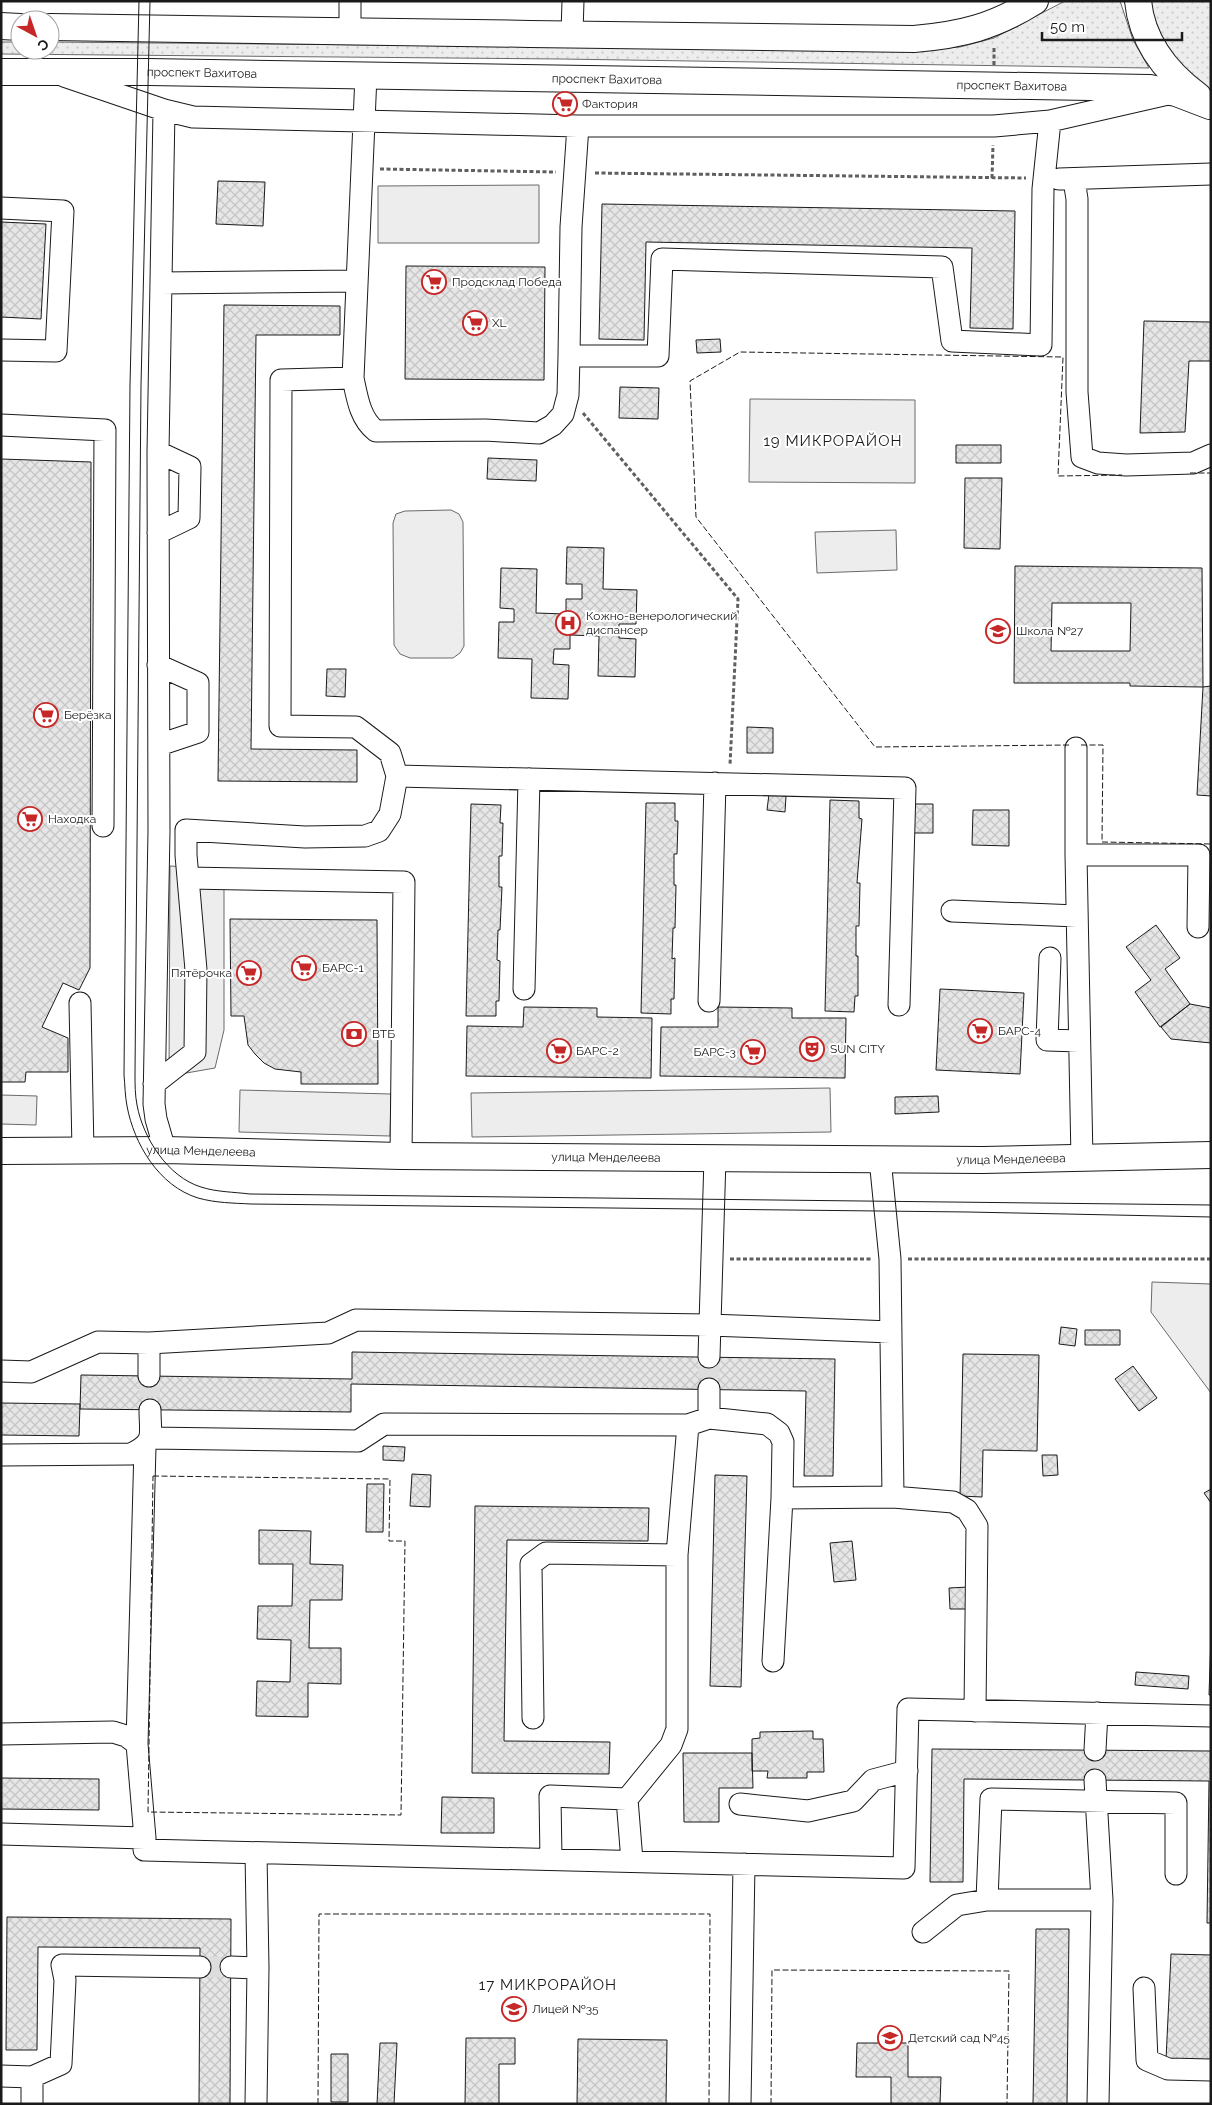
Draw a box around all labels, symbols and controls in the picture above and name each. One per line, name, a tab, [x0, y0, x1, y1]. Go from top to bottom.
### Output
north arrow	[10, 10, 60, 60]
scale bar	[1042, 10, 1182, 42]
text: 50 m	[1050, 18, 1085, 36]
text: С	[34, 36, 52, 54]
street label: проспект Вахитова	[147, 65, 257, 81]
street label: проспект Вахитова	[552, 71, 662, 87]
street label: проспект Вахитова	[957, 78, 1067, 94]
supermarket icon: Фактория	[552, 91, 578, 117]
place label: Фактория	[582, 97, 638, 111]
supermarket icon: Продсклад Победа	[421, 269, 447, 295]
place label: Продсклад Победа	[452, 275, 562, 289]
supermarket icon: XL	[462, 310, 488, 336]
place label: XL	[492, 316, 507, 330]
district label: 19 МИКРОРАЙОН	[763, 432, 903, 450]
place label: Кожно-венерологический диспансер	[586, 609, 737, 637]
hospital icon: Кожно-венерологический диспансер	[555, 610, 581, 636]
school or university icon: Школа №27	[985, 618, 1011, 644]
place label: Школа №27	[1016, 624, 1084, 638]
supermarket icon: Берёзка	[33, 702, 59, 728]
place label: Берёзка	[64, 708, 112, 722]
supermarket icon: Находка	[17, 806, 43, 832]
place label: Находка	[48, 812, 96, 826]
supermarket icon: БАРС-1	[291, 955, 317, 981]
supermarket icon: Пятёрочка	[236, 960, 262, 986]
place label: БАРС-1	[322, 961, 364, 975]
place label: Пятёрочка	[171, 966, 232, 980]
supermarket icon: БАРС-4	[967, 1018, 993, 1044]
bank icon: ВТБ	[341, 1021, 367, 1047]
place label: БАРС-4	[998, 1024, 1041, 1038]
place label: ВТБ	[372, 1027, 395, 1041]
theatre icon: SUN CITY	[799, 1036, 825, 1062]
supermarket icon: БАРС-2	[546, 1038, 572, 1064]
supermarket icon: БАРС-3	[740, 1039, 766, 1065]
place label: SUN CITY	[830, 1042, 885, 1056]
place label: БАРС-2	[576, 1044, 619, 1058]
place label: БАРС-3	[693, 1045, 736, 1059]
street label: улица Менделеева	[146, 1143, 256, 1159]
street label: улица Менделеева	[551, 1150, 661, 1165]
street label: улица Менделеева	[956, 1151, 1066, 1167]
district label: 17 МИКРОРАЙОН	[479, 1976, 617, 1994]
school or university icon: Лицей №35	[501, 1996, 527, 2022]
place label: Лицей №35	[532, 2002, 599, 2016]
school or university icon: Детский сад №45	[877, 2025, 903, 2051]
place label: Детский сад №45	[908, 2031, 1010, 2045]

